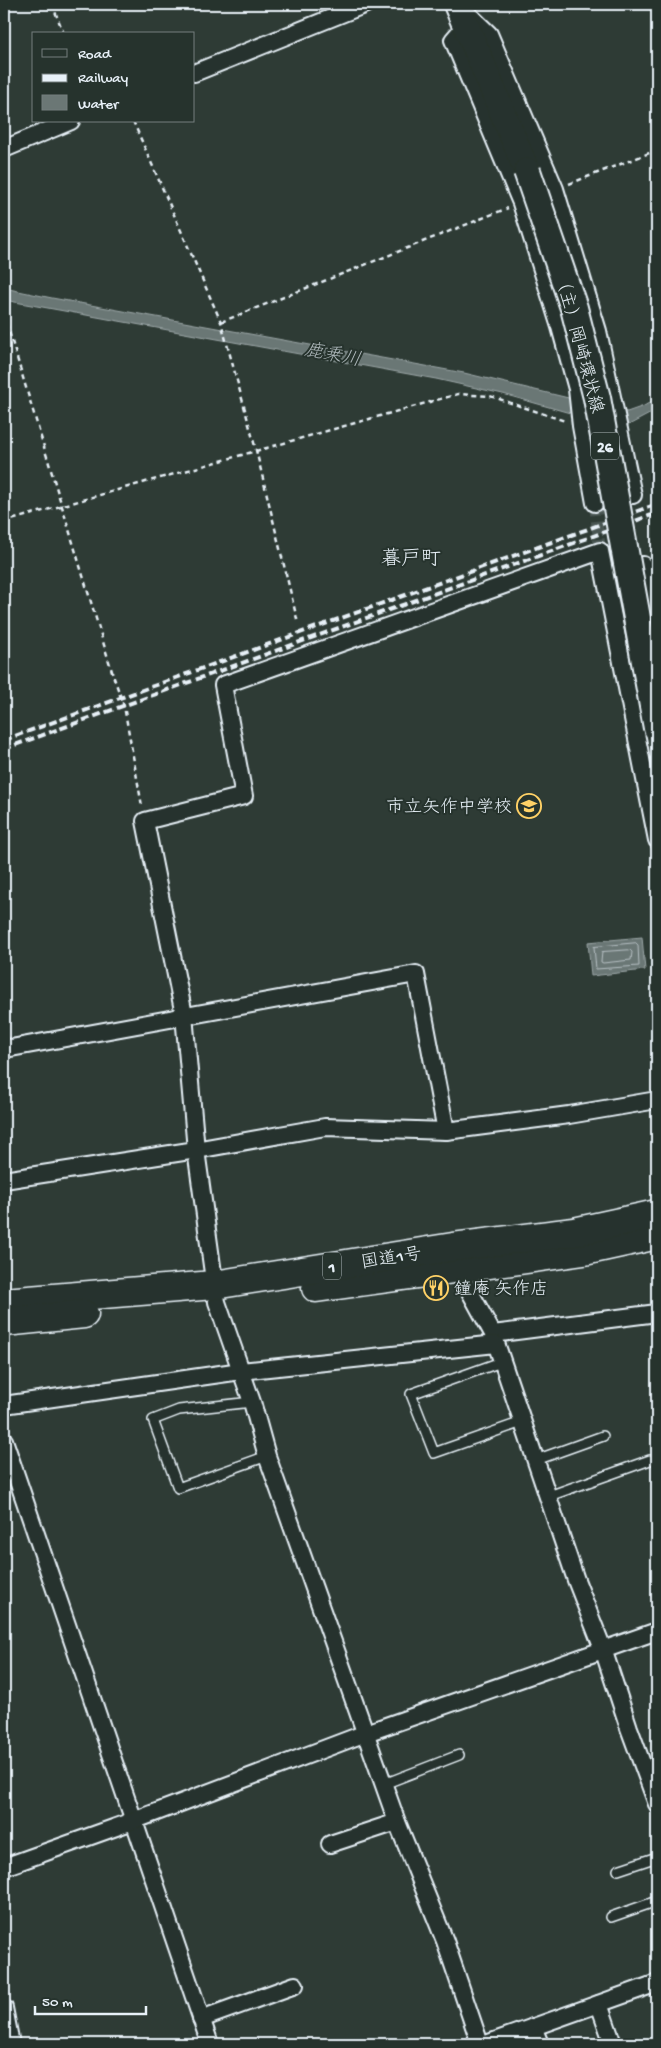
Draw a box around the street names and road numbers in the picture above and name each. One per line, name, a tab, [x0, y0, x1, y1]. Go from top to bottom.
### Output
street label: （主）岡崎環状線	[549, 271, 608, 416]
road number: 26	[591, 432, 619, 460]
street label: 国道1号	[359, 1243, 423, 1275]
road number: 1	[323, 1252, 341, 1280]

